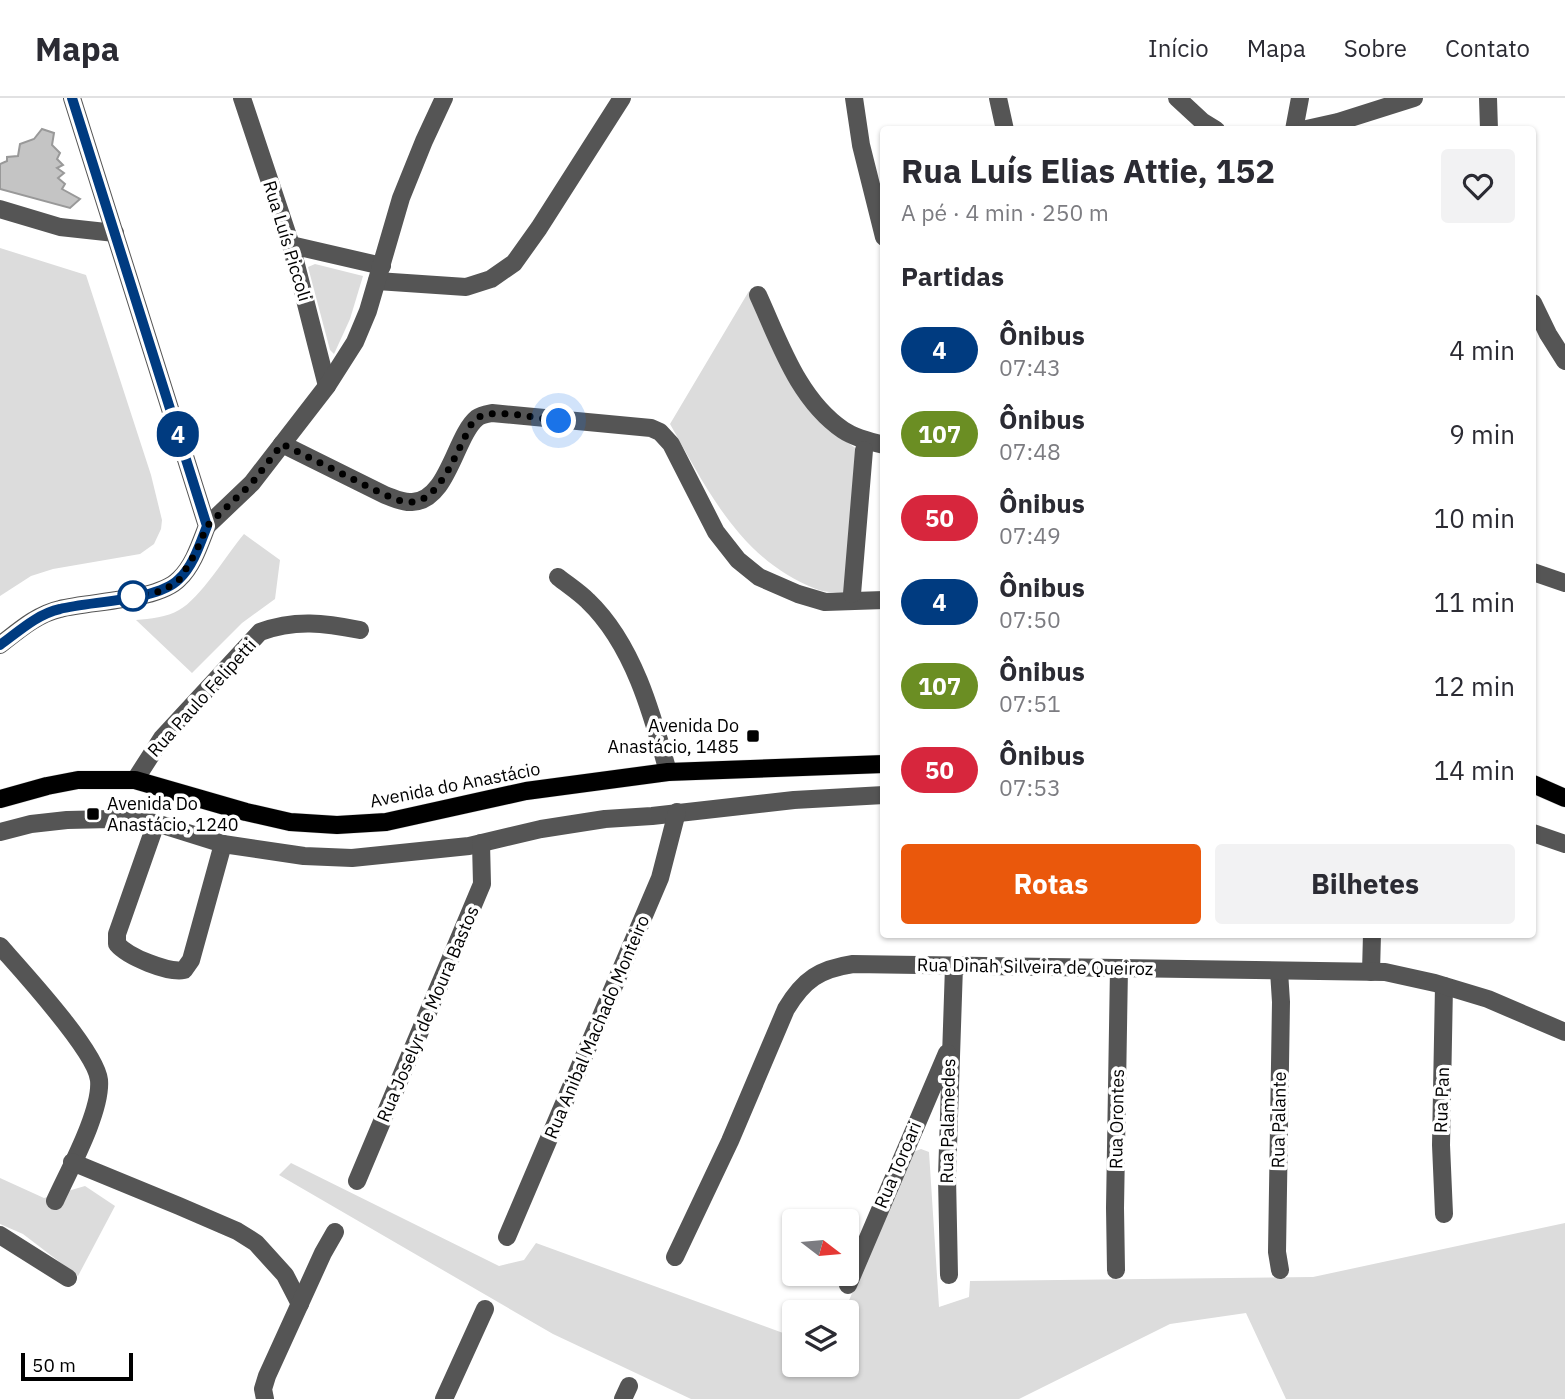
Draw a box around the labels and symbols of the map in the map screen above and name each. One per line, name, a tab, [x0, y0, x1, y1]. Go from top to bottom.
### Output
street label: Rua Luís Piccoli	[258, 178, 317, 304]
your location	[541, 403, 576, 438]
line badge: 4	[155, 411, 201, 457]
unlabelled marker	[118, 581, 148, 611]
street label: Rua Paulo Felipetti	[142, 634, 261, 762]
place label: Avenida Do Anastácio, 1485	[607, 714, 739, 758]
marker: Avenida Do Anastácio, 1485	[745, 728, 761, 744]
street label: Avenida do Anastácio	[368, 757, 542, 812]
place label: Avenida Do Anastácio, 1240	[107, 792, 239, 836]
marker: Avenida Do Anastácio, 1240	[85, 806, 101, 822]
street label: Rua Joselyr de Moura Bastos	[371, 902, 484, 1126]
street label: Rua Anibal Machado Monteiro	[539, 911, 654, 1142]
street label: Rua Dinah Silveira de Queiroz	[917, 953, 1153, 980]
street label: Rua Palamedes	[935, 1058, 960, 1184]
street label: Rua Pan	[1429, 1067, 1454, 1133]
street label: Rua Orontes	[1104, 1069, 1129, 1169]
street label: Rua Palante	[1266, 1071, 1291, 1169]
street label: Rua Toroari	[869, 1118, 926, 1212]
north arrow	[782, 1209, 859, 1286]
scale bar	[21, 1350, 133, 1382]

